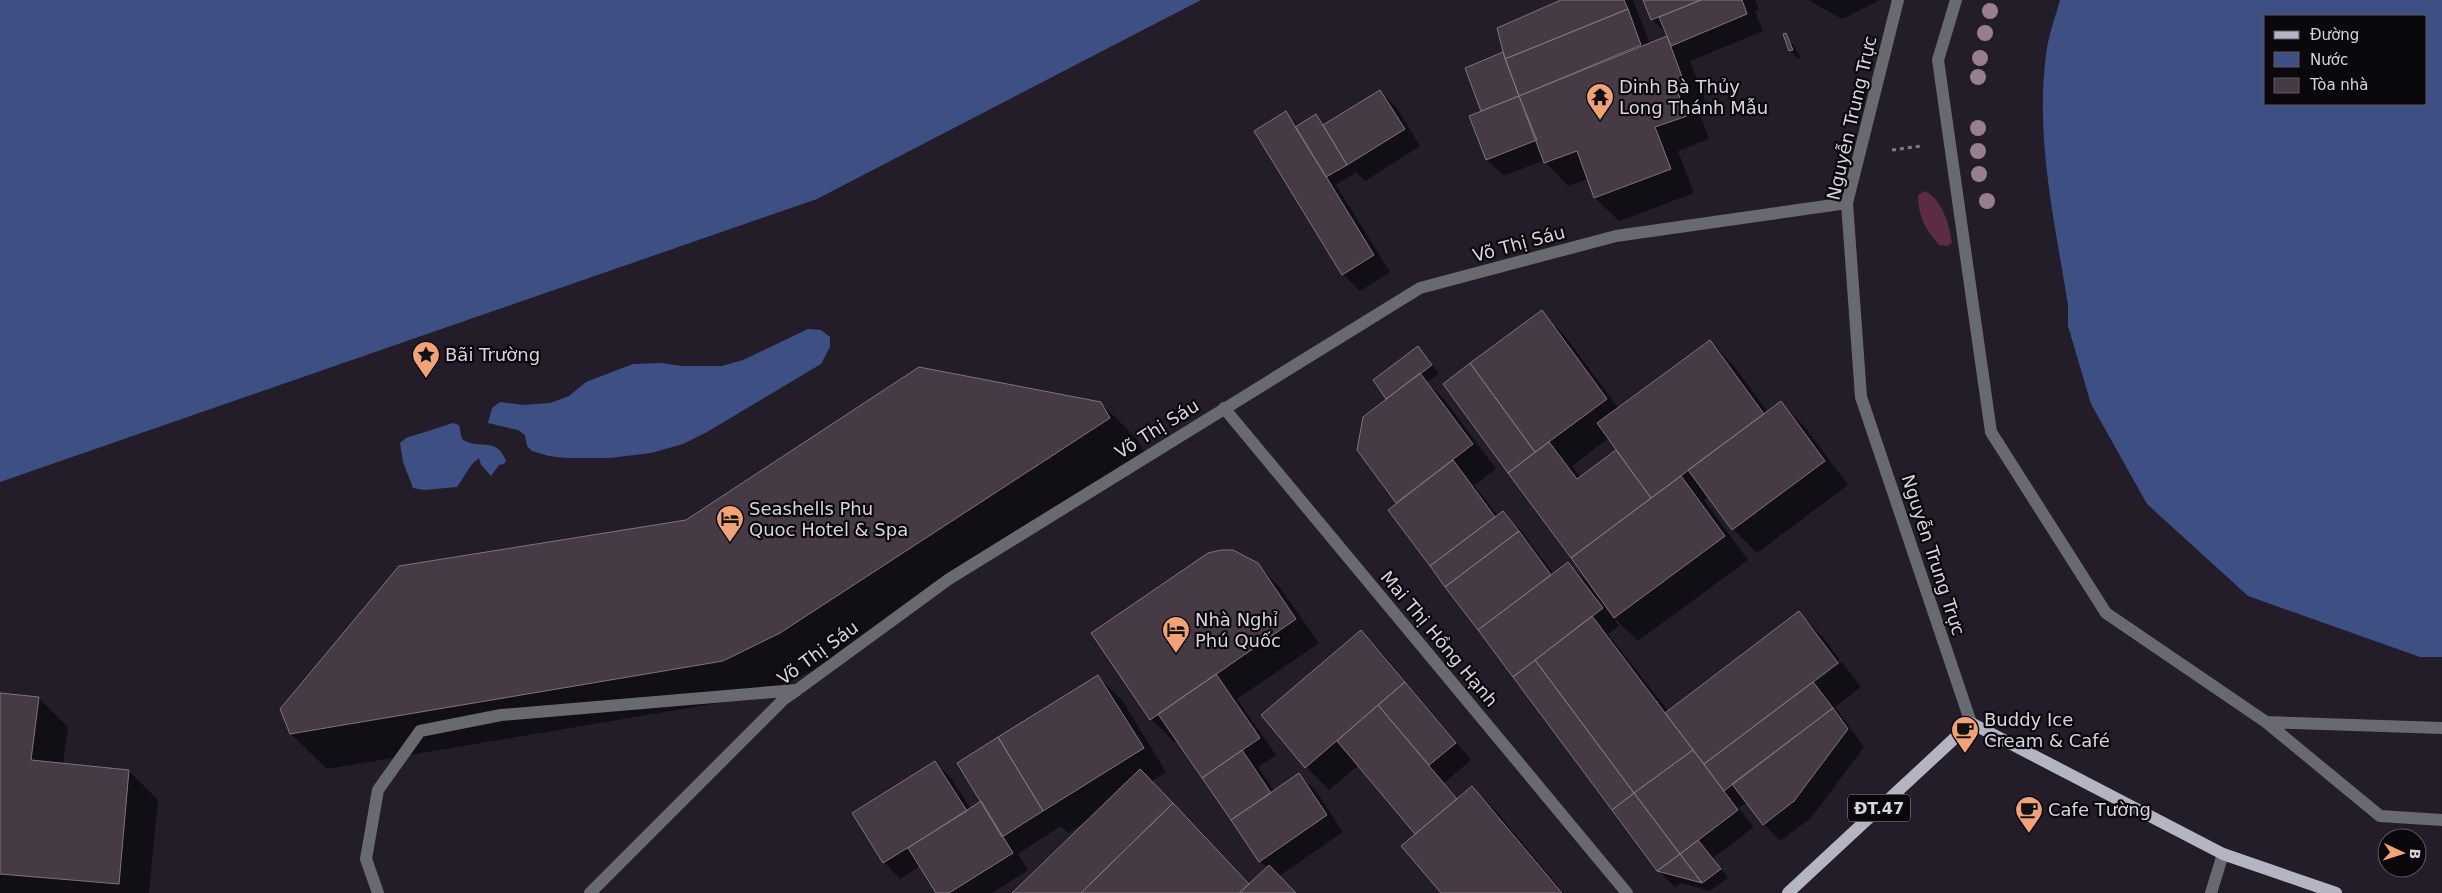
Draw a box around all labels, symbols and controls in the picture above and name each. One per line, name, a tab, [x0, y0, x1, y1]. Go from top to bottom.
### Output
legend	[2264, 15, 2427, 105]
text: Đường	[2310, 26, 2359, 44]
street label: Nguyễn Trung Trực	[1822, 34, 1881, 202]
text: Nước	[2310, 51, 2348, 69]
place label: Dinh Bà Thủy Long Thánh Mẫu	[1619, 76, 1768, 118]
text: Tòa nhà	[2309, 76, 2369, 94]
temple icon: Dinh Bà Thủy Long Thánh Mẫu	[1585, 82, 1615, 121]
street label: Võ Thị Sáu	[1470, 221, 1567, 266]
place icon: Bãi Trường	[411, 340, 441, 379]
place label: Bãi Trường	[445, 344, 540, 365]
street label: Võ Thị Sáu	[1111, 395, 1202, 463]
street label: Nguyễn Trung Trực	[1898, 472, 1969, 638]
place label: Seashells Phu Quoc Hotel & Spa	[749, 498, 908, 540]
hotel icon: Seashells Phu Quoc Hotel & Spa	[715, 504, 745, 543]
street label: Mai Thị Hồng Hạnh	[1376, 566, 1502, 711]
place label: Nhà Nghỉ Phú Quốc	[1195, 609, 1281, 651]
hotel icon: Nhà Nghỉ Phú Quốc	[1161, 615, 1191, 654]
street label: Võ Thị Sáu	[773, 616, 862, 689]
place label: Buddy Ice Cream & Café	[1984, 709, 2110, 751]
cafe icon: Buddy Ice Cream & Café	[1950, 715, 1980, 754]
road number: ĐT.47	[1848, 794, 1910, 821]
cafe icon: Cafe Tường	[2014, 795, 2044, 834]
place label: Cafe Tường	[2048, 799, 2151, 820]
north arrow	[2377, 828, 2427, 878]
text: B	[2407, 848, 2423, 860]

